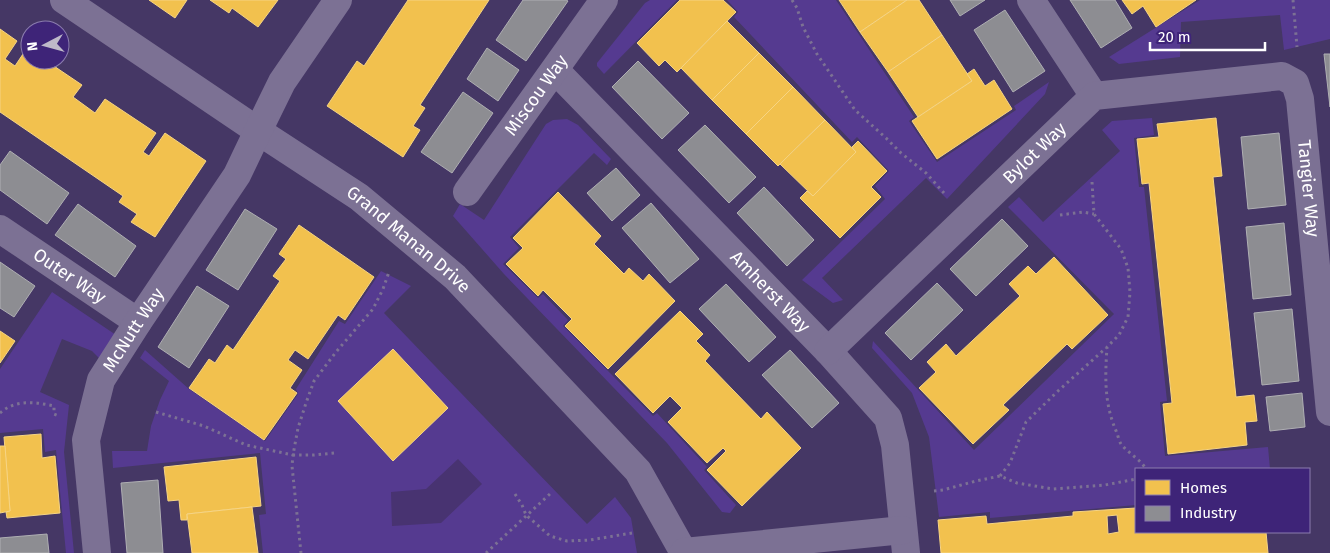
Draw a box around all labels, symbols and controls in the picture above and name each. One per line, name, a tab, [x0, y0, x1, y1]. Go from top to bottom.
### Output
north arrow	[20, 20, 70, 70]
scale bar	[1150, 20, 1265, 52]
text: 20 m	[1158, 28, 1191, 46]
text: N	[24, 41, 42, 52]
street label: Miscou Way	[500, 50, 573, 140]
street label: Bylot Way	[998, 118, 1071, 189]
street label: Tangier Way	[1293, 139, 1324, 238]
street label: Grand Manan Drive	[343, 181, 475, 298]
street label: Outer Way	[29, 244, 111, 308]
street label: Amherst Way	[726, 246, 815, 337]
street label: McNutt Way	[98, 284, 169, 376]
legend	[1135, 468, 1310, 533]
text: Homes	[1180, 479, 1227, 497]
text: Industry	[1180, 504, 1237, 522]

